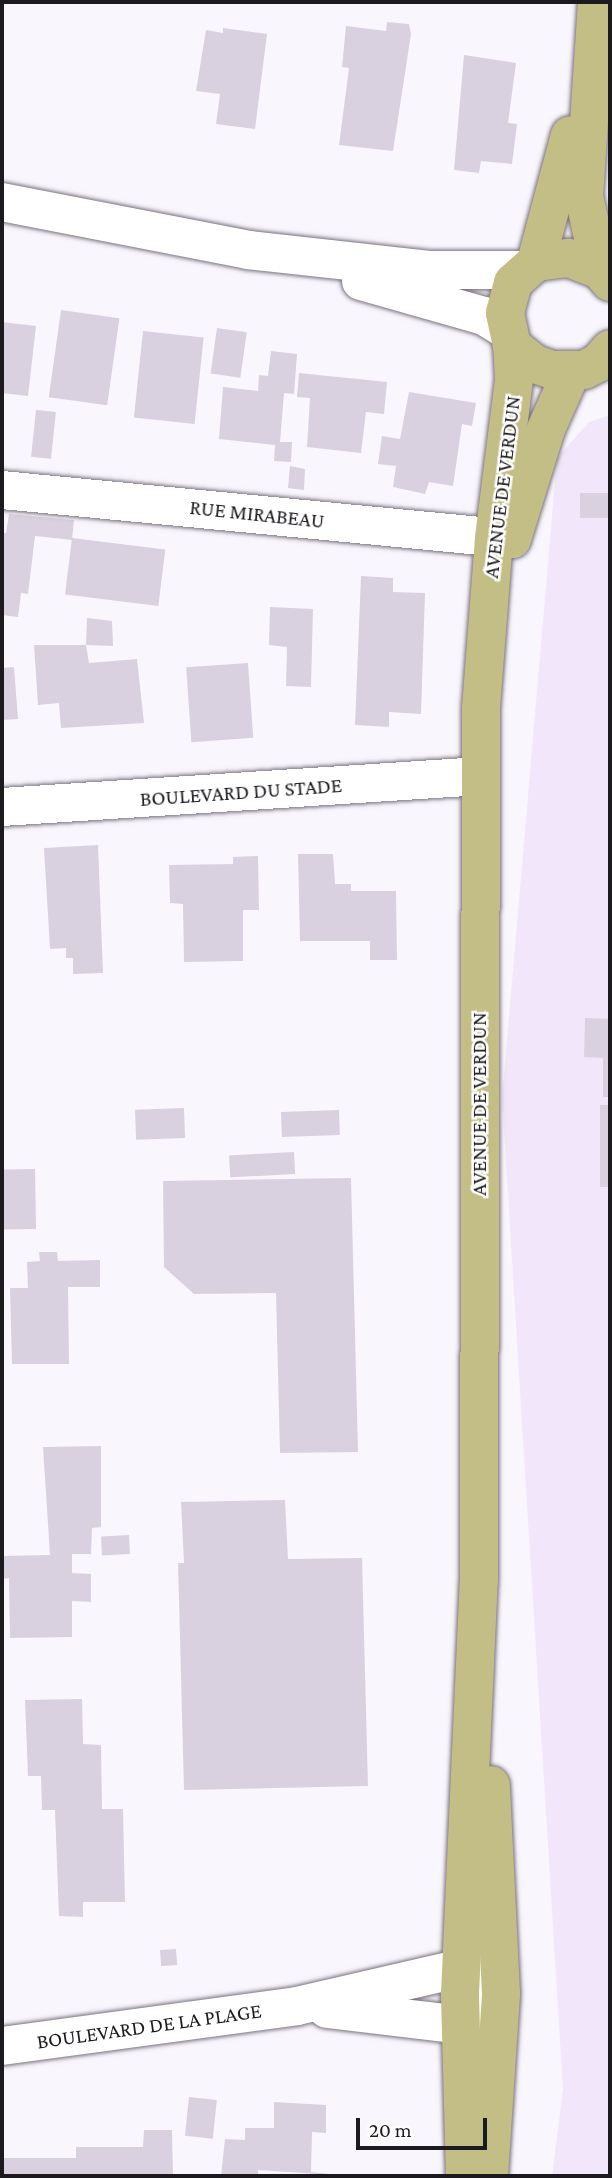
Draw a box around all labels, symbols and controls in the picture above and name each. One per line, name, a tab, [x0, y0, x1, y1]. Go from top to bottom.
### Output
street label: AVENUE DE VERDUN	[478, 394, 526, 580]
street label: RUE MIRABEAU	[188, 494, 326, 534]
street label: BOULEVARD DU STADE	[139, 772, 343, 812]
street label: AVENUE DE VERDUN	[466, 1012, 492, 1196]
street label: BOULEVARD DE LA PLAGE	[35, 1998, 263, 2054]
scale bar	[360, 2104, 491, 2148]
text: 20 m	[369, 2118, 412, 2142]

